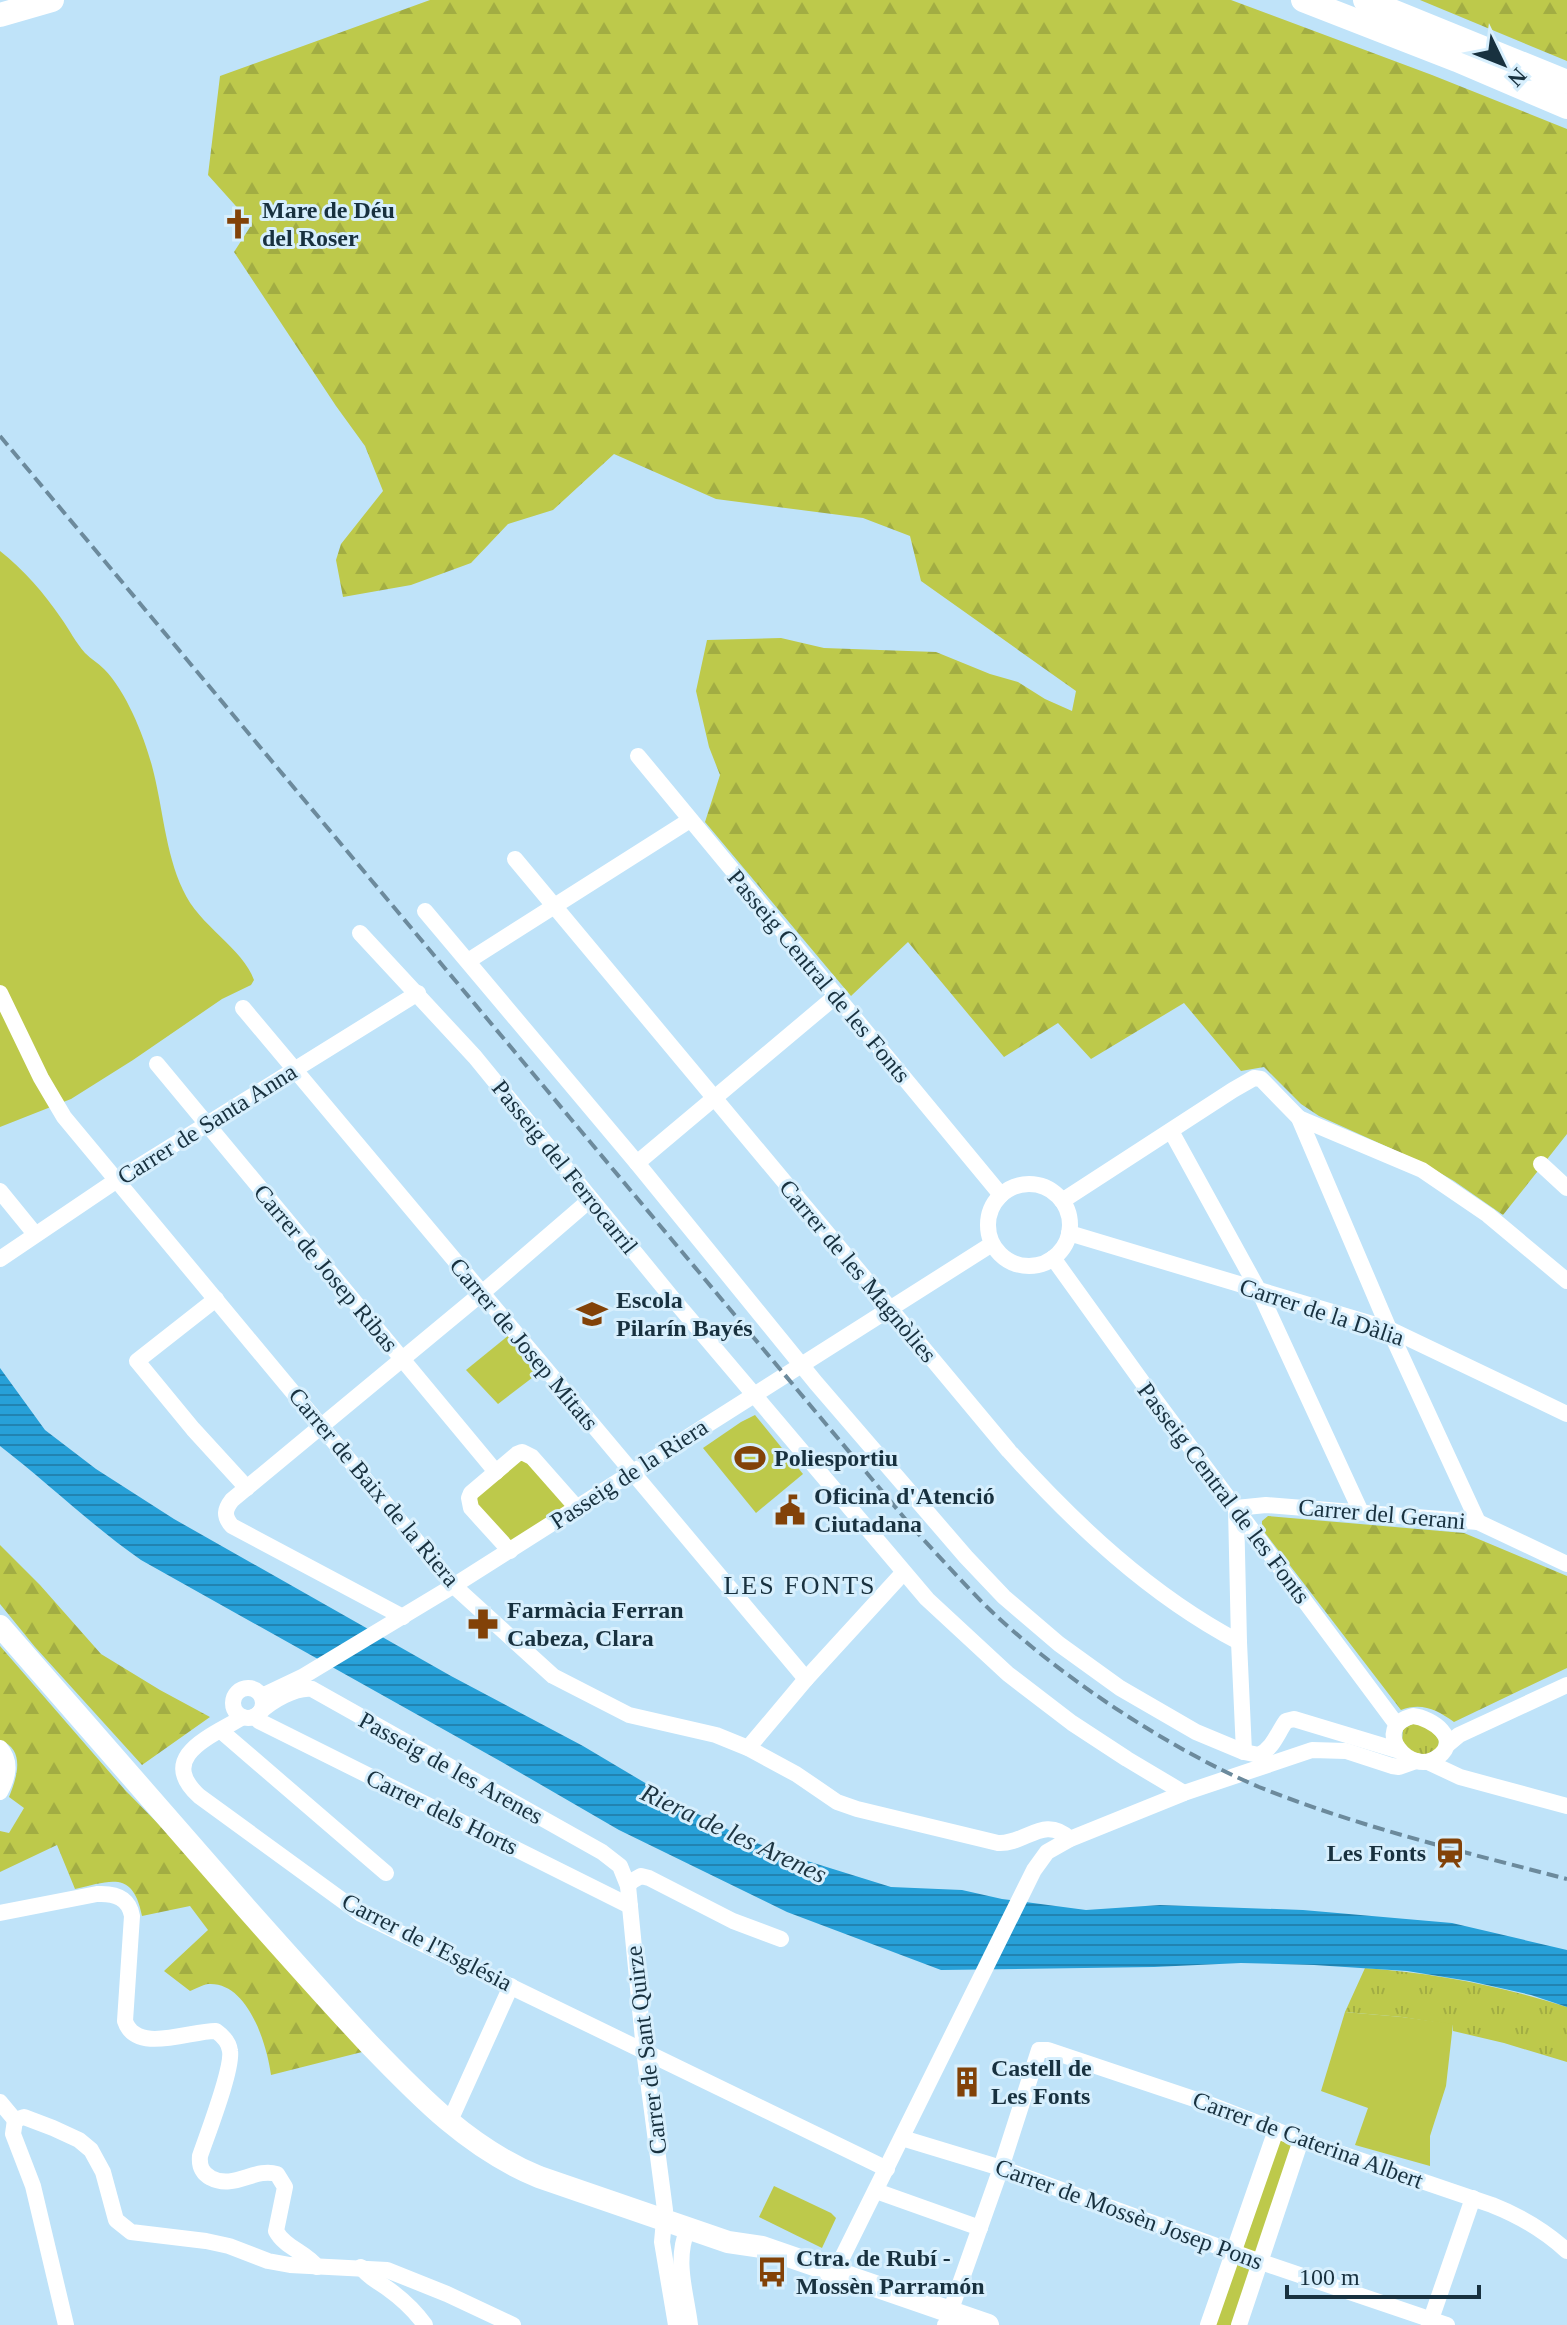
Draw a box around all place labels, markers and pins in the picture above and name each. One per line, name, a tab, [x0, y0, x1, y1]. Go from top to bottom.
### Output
place label: Mare de Déu del Roser	[262, 197, 395, 251]
church icon: Mare de Déu del Roser	[221, 207, 255, 241]
place label: Escola Pilarín Bayés	[616, 1287, 753, 1341]
school or university icon: Escola Pilarín Bayés	[575, 1297, 609, 1331]
sports icon: Poliesportiu	[733, 1441, 767, 1475]
place label: Poliesportiu	[774, 1445, 898, 1471]
place label: Oficina d'Atenció Ciutadana	[814, 1483, 995, 1537]
public building icon: Oficina d'Atenció Ciutadana	[773, 1493, 807, 1527]
place label: Farmàcia Ferran Cabeza, Clara	[507, 1597, 684, 1651]
pharmacy icon: Farmàcia Ferran Cabeza, Clara	[466, 1607, 500, 1641]
station icon: Les Fonts	[1433, 1836, 1467, 1870]
place label: Les Fonts	[1327, 1840, 1426, 1866]
place label: Castell de Les Fonts	[991, 2055, 1092, 2109]
building icon: Castell de Les Fonts	[950, 2065, 984, 2099]
place label: Ctra. de Rubí - Mossèn Parramón	[796, 2245, 985, 2299]
bus stop icon: Ctra. de Rubí - Mossèn Parramón	[755, 2255, 789, 2289]

